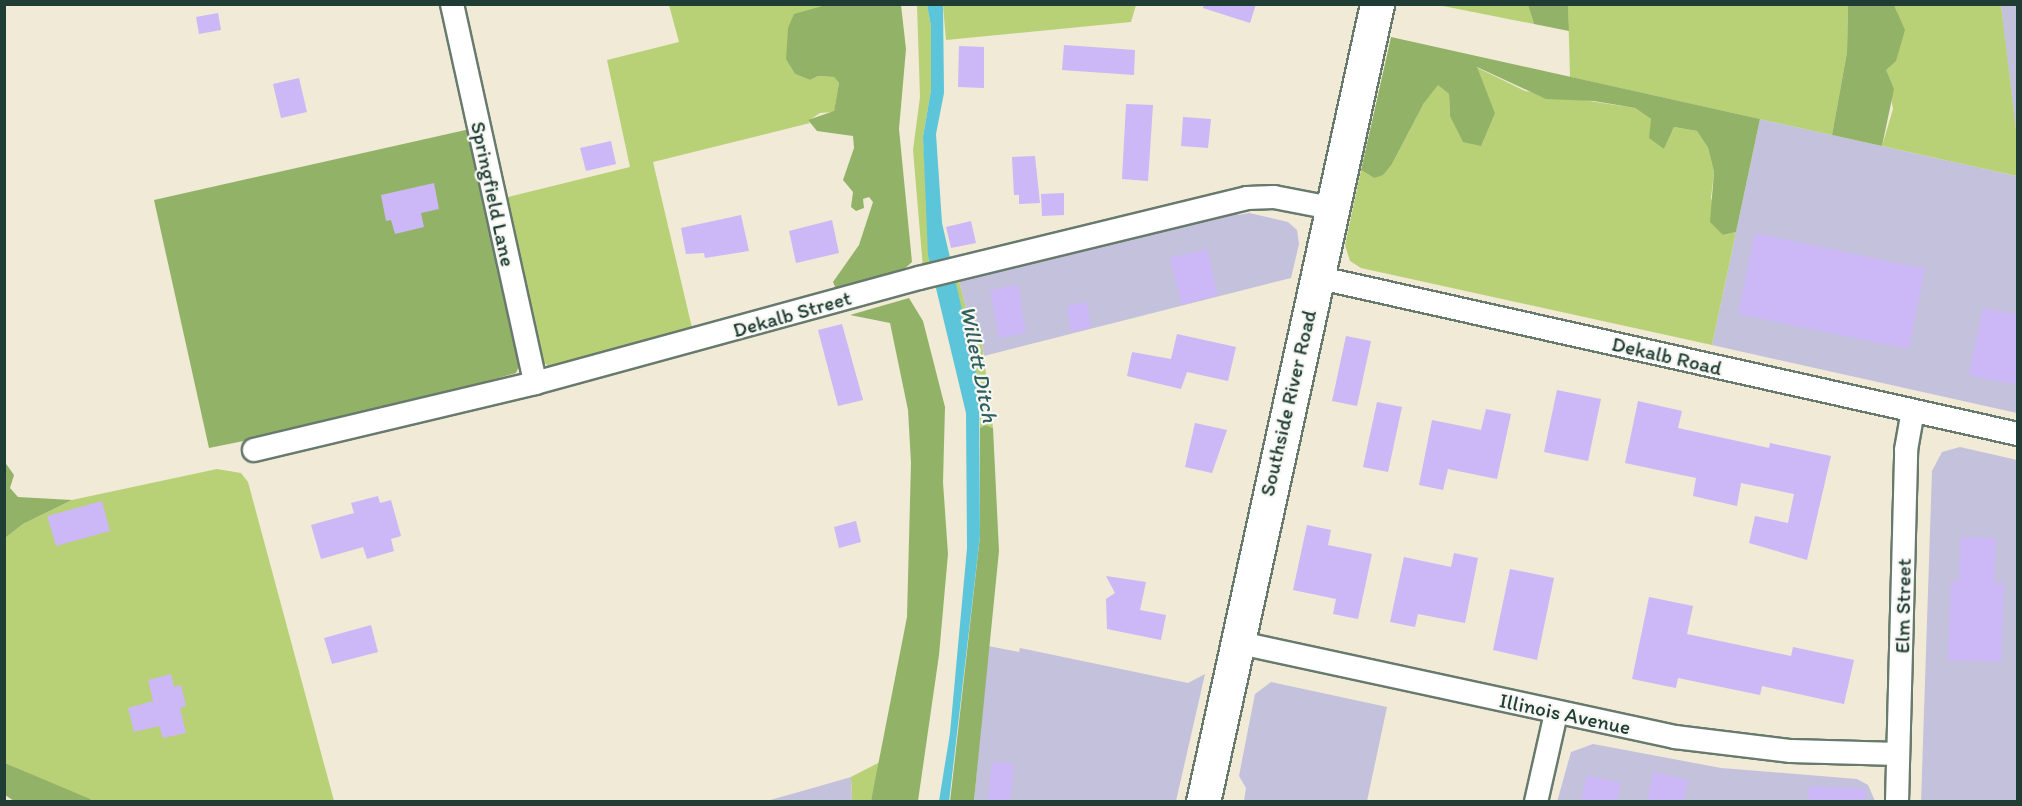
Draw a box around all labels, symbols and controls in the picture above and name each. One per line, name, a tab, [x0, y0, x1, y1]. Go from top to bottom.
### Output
street label: Springfield Lane	[465, 119, 521, 269]
street label: Dekalb Street	[730, 285, 854, 343]
water label: Willett Ditch	[955, 303, 1003, 425]
street label: Southside River Road	[1254, 308, 1322, 498]
street label: Dekalb Road	[1610, 331, 1724, 381]
street label: Elm Street	[1890, 558, 1916, 654]
street label: Illinois Avenue	[1497, 688, 1633, 740]

